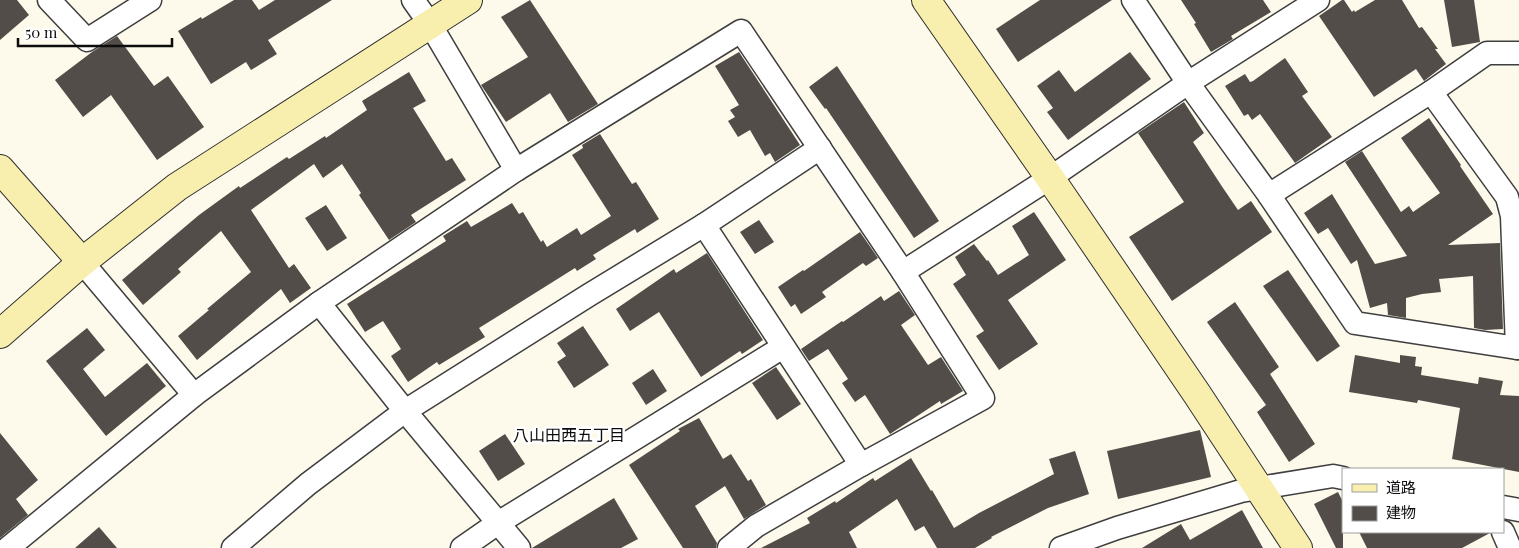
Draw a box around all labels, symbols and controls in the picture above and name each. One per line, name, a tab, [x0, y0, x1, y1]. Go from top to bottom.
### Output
scale bar	[18, 15, 171, 47]
text: 50 m	[25, 22, 58, 42]
district label: 八山田西五丁目	[513, 424, 625, 445]
legend	[1342, 468, 1504, 533]
text: 道路	[1386, 477, 1416, 497]
text: 建物	[1386, 502, 1416, 522]

